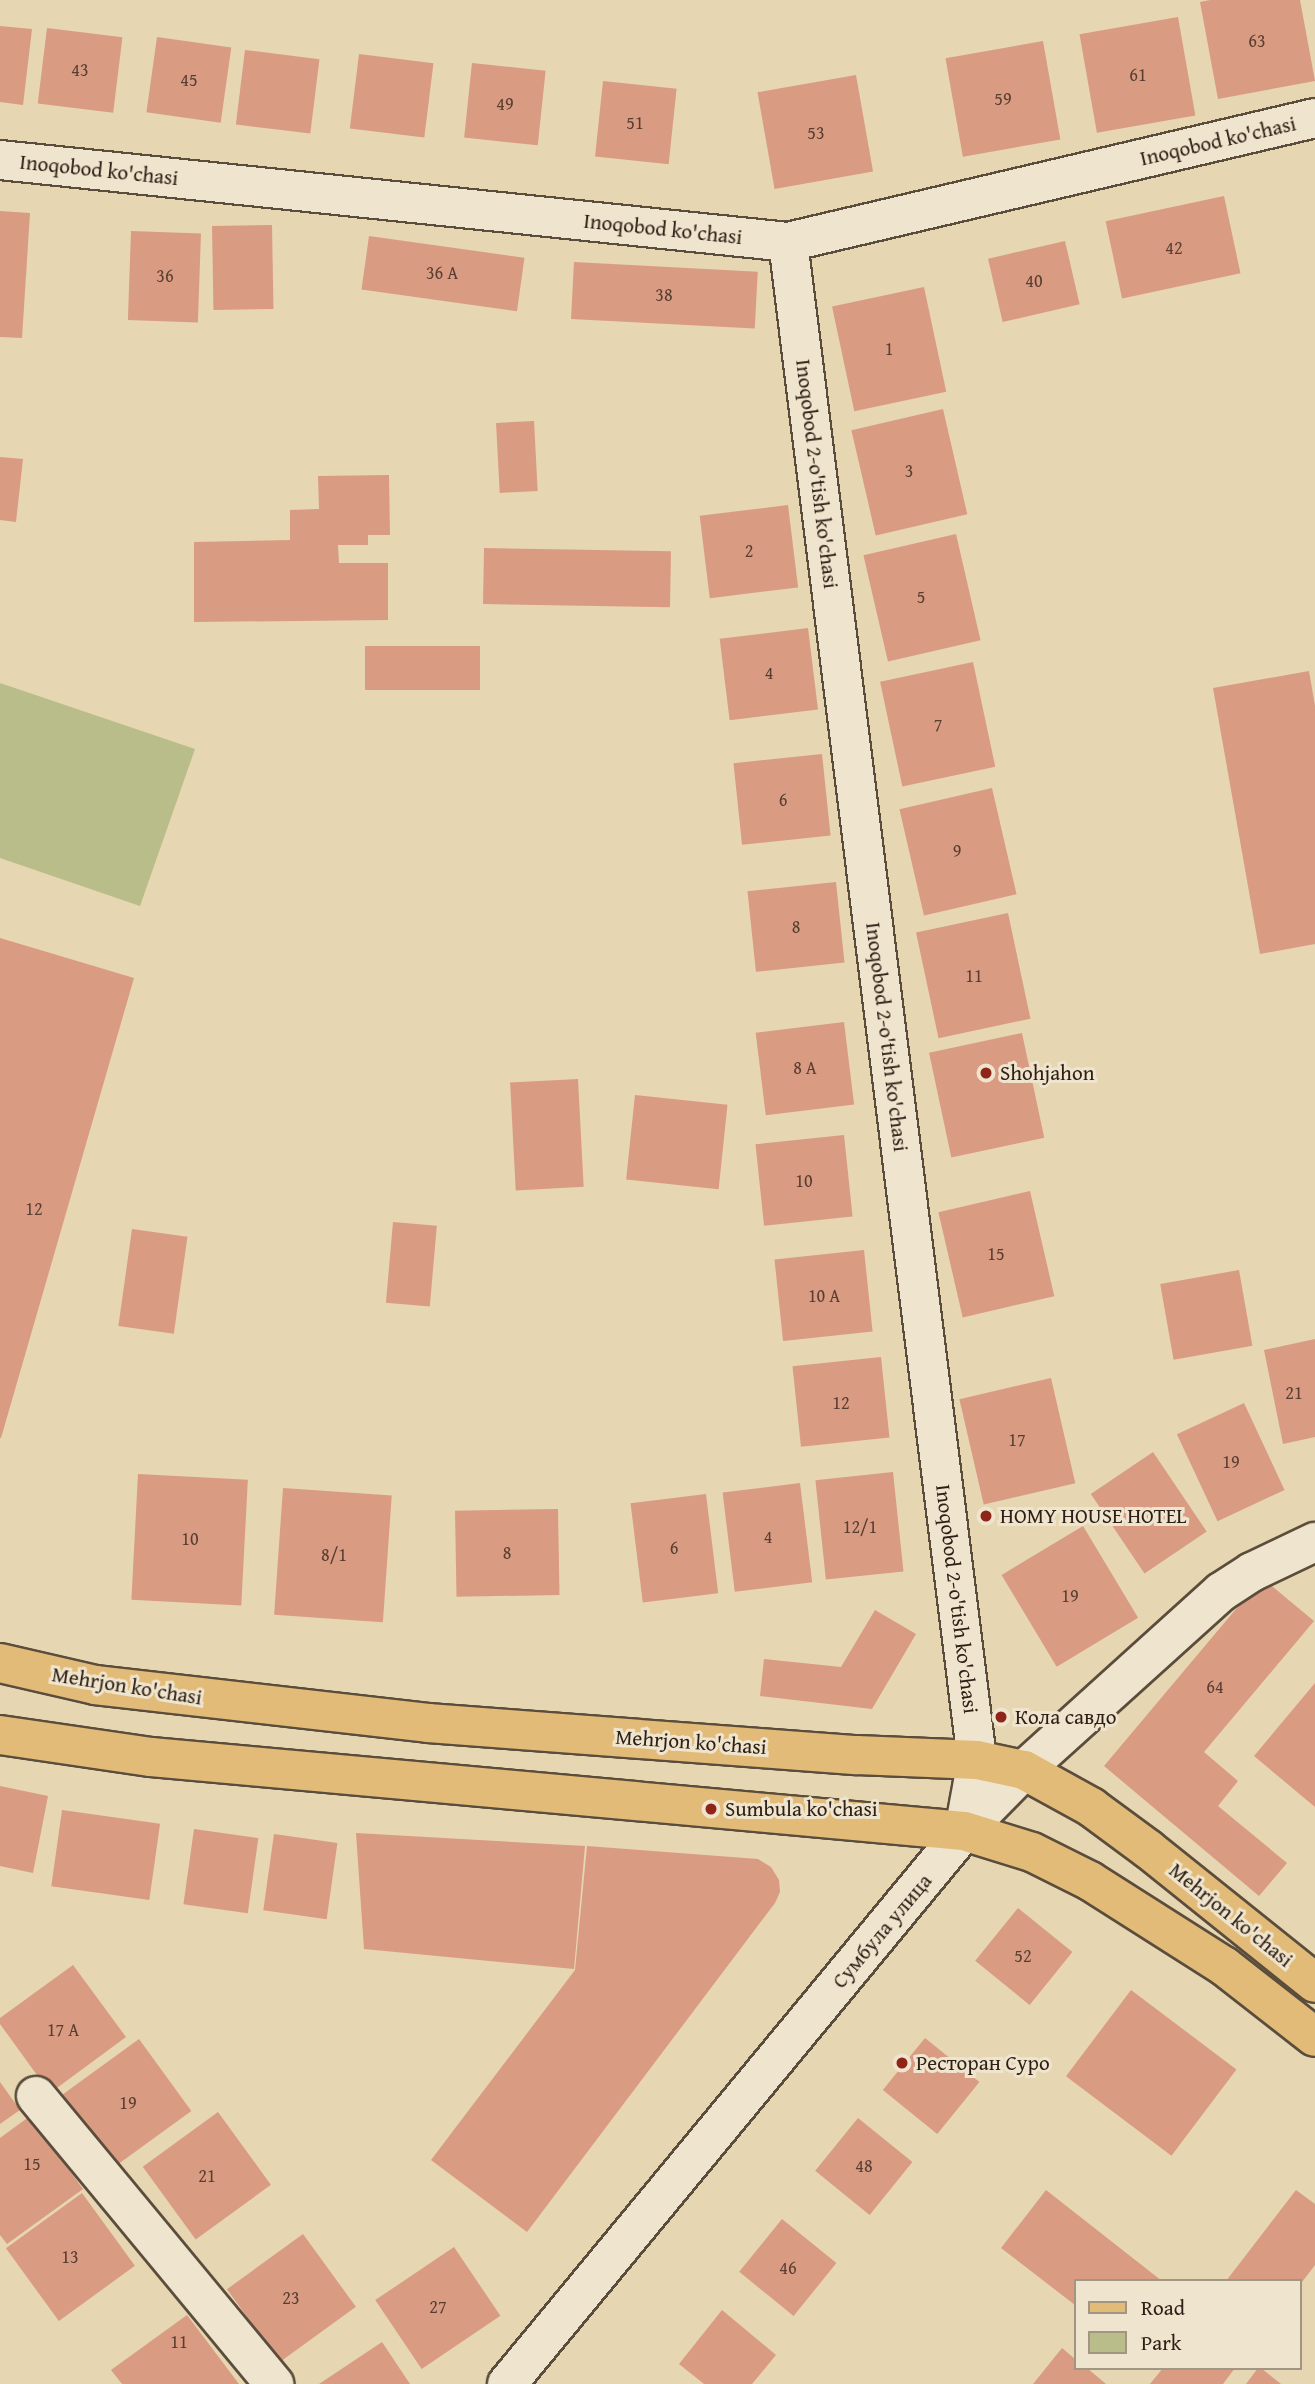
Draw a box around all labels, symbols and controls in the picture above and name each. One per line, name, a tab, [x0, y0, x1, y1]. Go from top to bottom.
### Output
house number: 63	[1248, 30, 1266, 52]
house number: 43	[71, 59, 89, 81]
house number: 61	[1129, 64, 1147, 86]
house number: 45	[180, 69, 198, 91]
house number: 59	[994, 88, 1012, 110]
house number: 49	[496, 93, 514, 115]
street label: Inoqobod ko'chasi	[1137, 111, 1299, 171]
house number: 51	[626, 112, 644, 134]
house number: 53	[807, 122, 825, 144]
street label: Inoqobod ko'chasi	[18, 149, 180, 191]
street label: Inoqobod ko'chasi	[582, 208, 744, 250]
house number: 42	[1165, 237, 1183, 259]
house number: 36 A	[426, 262, 458, 284]
house number: 36	[156, 265, 174, 287]
house number: 40	[1025, 270, 1043, 292]
house number: 38	[655, 284, 673, 306]
house number: 1	[885, 338, 893, 360]
street label: Inoqobod 2-o'tish ko'chasi	[790, 358, 844, 590]
house number: 3	[905, 460, 913, 482]
house number: 2	[745, 540, 753, 562]
house number: 5	[917, 586, 925, 608]
house number: 4	[765, 662, 773, 684]
house number: 7	[934, 714, 942, 736]
house number: 6	[779, 789, 787, 811]
house number: 9	[953, 840, 961, 862]
house number: 8	[792, 916, 800, 938]
street label: Inoqobod 2-o'tish ko'chasi	[860, 921, 914, 1153]
house number: 11	[965, 965, 983, 987]
house number: 8 A	[793, 1057, 817, 1079]
place label: Shohjahon	[1000, 1060, 1094, 1086]
marker: Shohjahon	[978, 1065, 994, 1081]
house number: 10	[795, 1170, 813, 1192]
house number: 12	[25, 1198, 43, 1220]
house number: 15	[987, 1243, 1005, 1265]
house number: 10 A	[808, 1285, 840, 1307]
house number: 21	[1285, 1382, 1303, 1404]
house number: 12	[832, 1392, 850, 1414]
house number: 17	[1008, 1429, 1026, 1451]
house number: 19	[1222, 1451, 1240, 1473]
street label: Inoqobod 2-o'tish ko'chasi	[930, 1483, 984, 1715]
place label: HOMY HOUSE HOTEL	[1000, 1503, 1186, 1529]
marker: HOMY HOUSE HOTEL	[978, 1508, 994, 1524]
house number: 12/1	[843, 1516, 877, 1538]
house number: 4	[764, 1526, 772, 1548]
house number: 10	[181, 1528, 199, 1550]
house number: 6	[670, 1537, 678, 1559]
house number: 8	[503, 1542, 511, 1564]
house number: 8/1	[321, 1544, 347, 1566]
house number: 19	[1061, 1585, 1079, 1607]
street label: Mehrjon ko'chasi	[50, 1662, 204, 1710]
house number: 64	[1206, 1676, 1224, 1698]
place label: Кола савдо	[1015, 1704, 1116, 1730]
marker: Кола савдо	[993, 1709, 1009, 1725]
street label: Mehrjon ko'chasi	[615, 1724, 767, 1760]
place label: Sumbula ko'chasi	[725, 1796, 878, 1822]
marker: Sumbula ko'chasi	[703, 1801, 719, 1817]
street label: Mehrjon ko'chasi	[1164, 1858, 1298, 1972]
street label: Сумбула улица	[827, 1869, 937, 1993]
house number: 52	[1014, 1945, 1032, 1967]
house number: 17 А	[47, 2019, 79, 2041]
place label: Ресторан Суро	[916, 2050, 1050, 2076]
marker: Ресторан Суро	[894, 2055, 910, 2071]
house number: 19	[119, 2092, 137, 2114]
house number: 15	[23, 2153, 41, 2175]
house number: 48	[855, 2155, 873, 2177]
house number: 21	[198, 2165, 216, 2187]
house number: 13	[61, 2246, 79, 2268]
house number: 46	[779, 2257, 797, 2279]
legend	[1074, 2279, 1301, 2370]
house number: 23	[282, 2287, 300, 2309]
text: Road	[1141, 2292, 1185, 2323]
house number: 27	[429, 2296, 447, 2318]
text: Park	[1141, 2327, 1182, 2358]
house number: 11	[170, 2331, 188, 2353]

